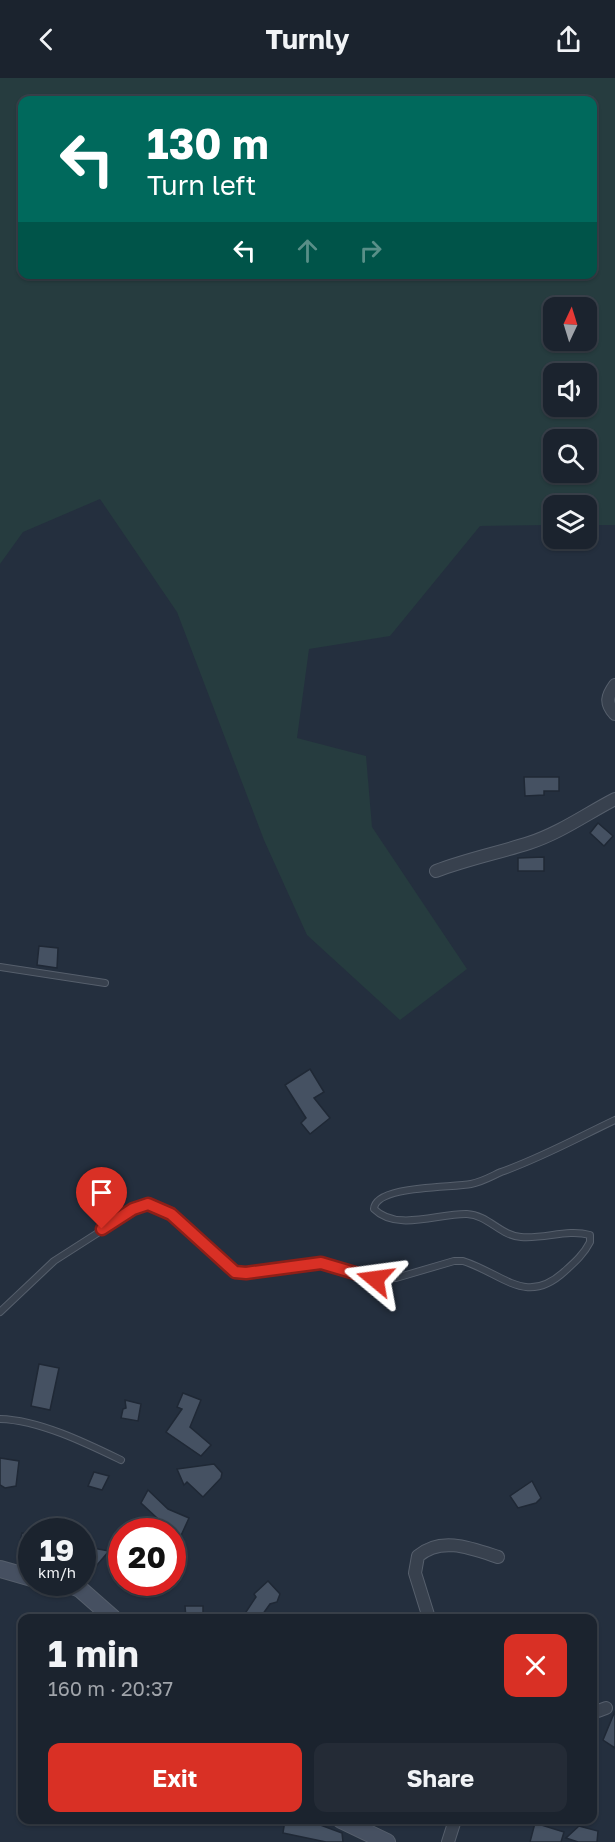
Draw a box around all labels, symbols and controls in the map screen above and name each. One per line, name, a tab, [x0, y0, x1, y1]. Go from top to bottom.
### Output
icon: back	[30, 23, 63, 56]
text: Turnly	[265, 23, 350, 55]
icon: share	[552, 23, 585, 56]
text: 130 m	[147, 118, 269, 168]
icon: left	[48, 120, 126, 198]
text: Turn left	[147, 169, 256, 201]
icon: left	[228, 234, 261, 267]
icon: ahead	[291, 234, 324, 267]
icon: right	[354, 234, 387, 267]
north arrow	[543, 297, 597, 351]
map controls	[543, 297, 597, 549]
button: sound	[543, 363, 597, 417]
button: search	[543, 429, 597, 483]
button: layers	[543, 495, 597, 549]
pin	[76, 1167, 127, 1229]
icon: arrive	[85, 1176, 118, 1209]
position arrow	[343, 1247, 407, 1311]
speed limit sign: 20	[108, 1518, 186, 1596]
text: 19	[40, 1532, 74, 1568]
text: km/h	[38, 1563, 76, 1581]
text: 1 min	[48, 1632, 139, 1675]
button: close	[504, 1634, 567, 1697]
text: 160 m · 20:37	[48, 1676, 173, 1700]
button: Exit	[48, 1743, 302, 1812]
button: Share	[314, 1743, 567, 1812]

